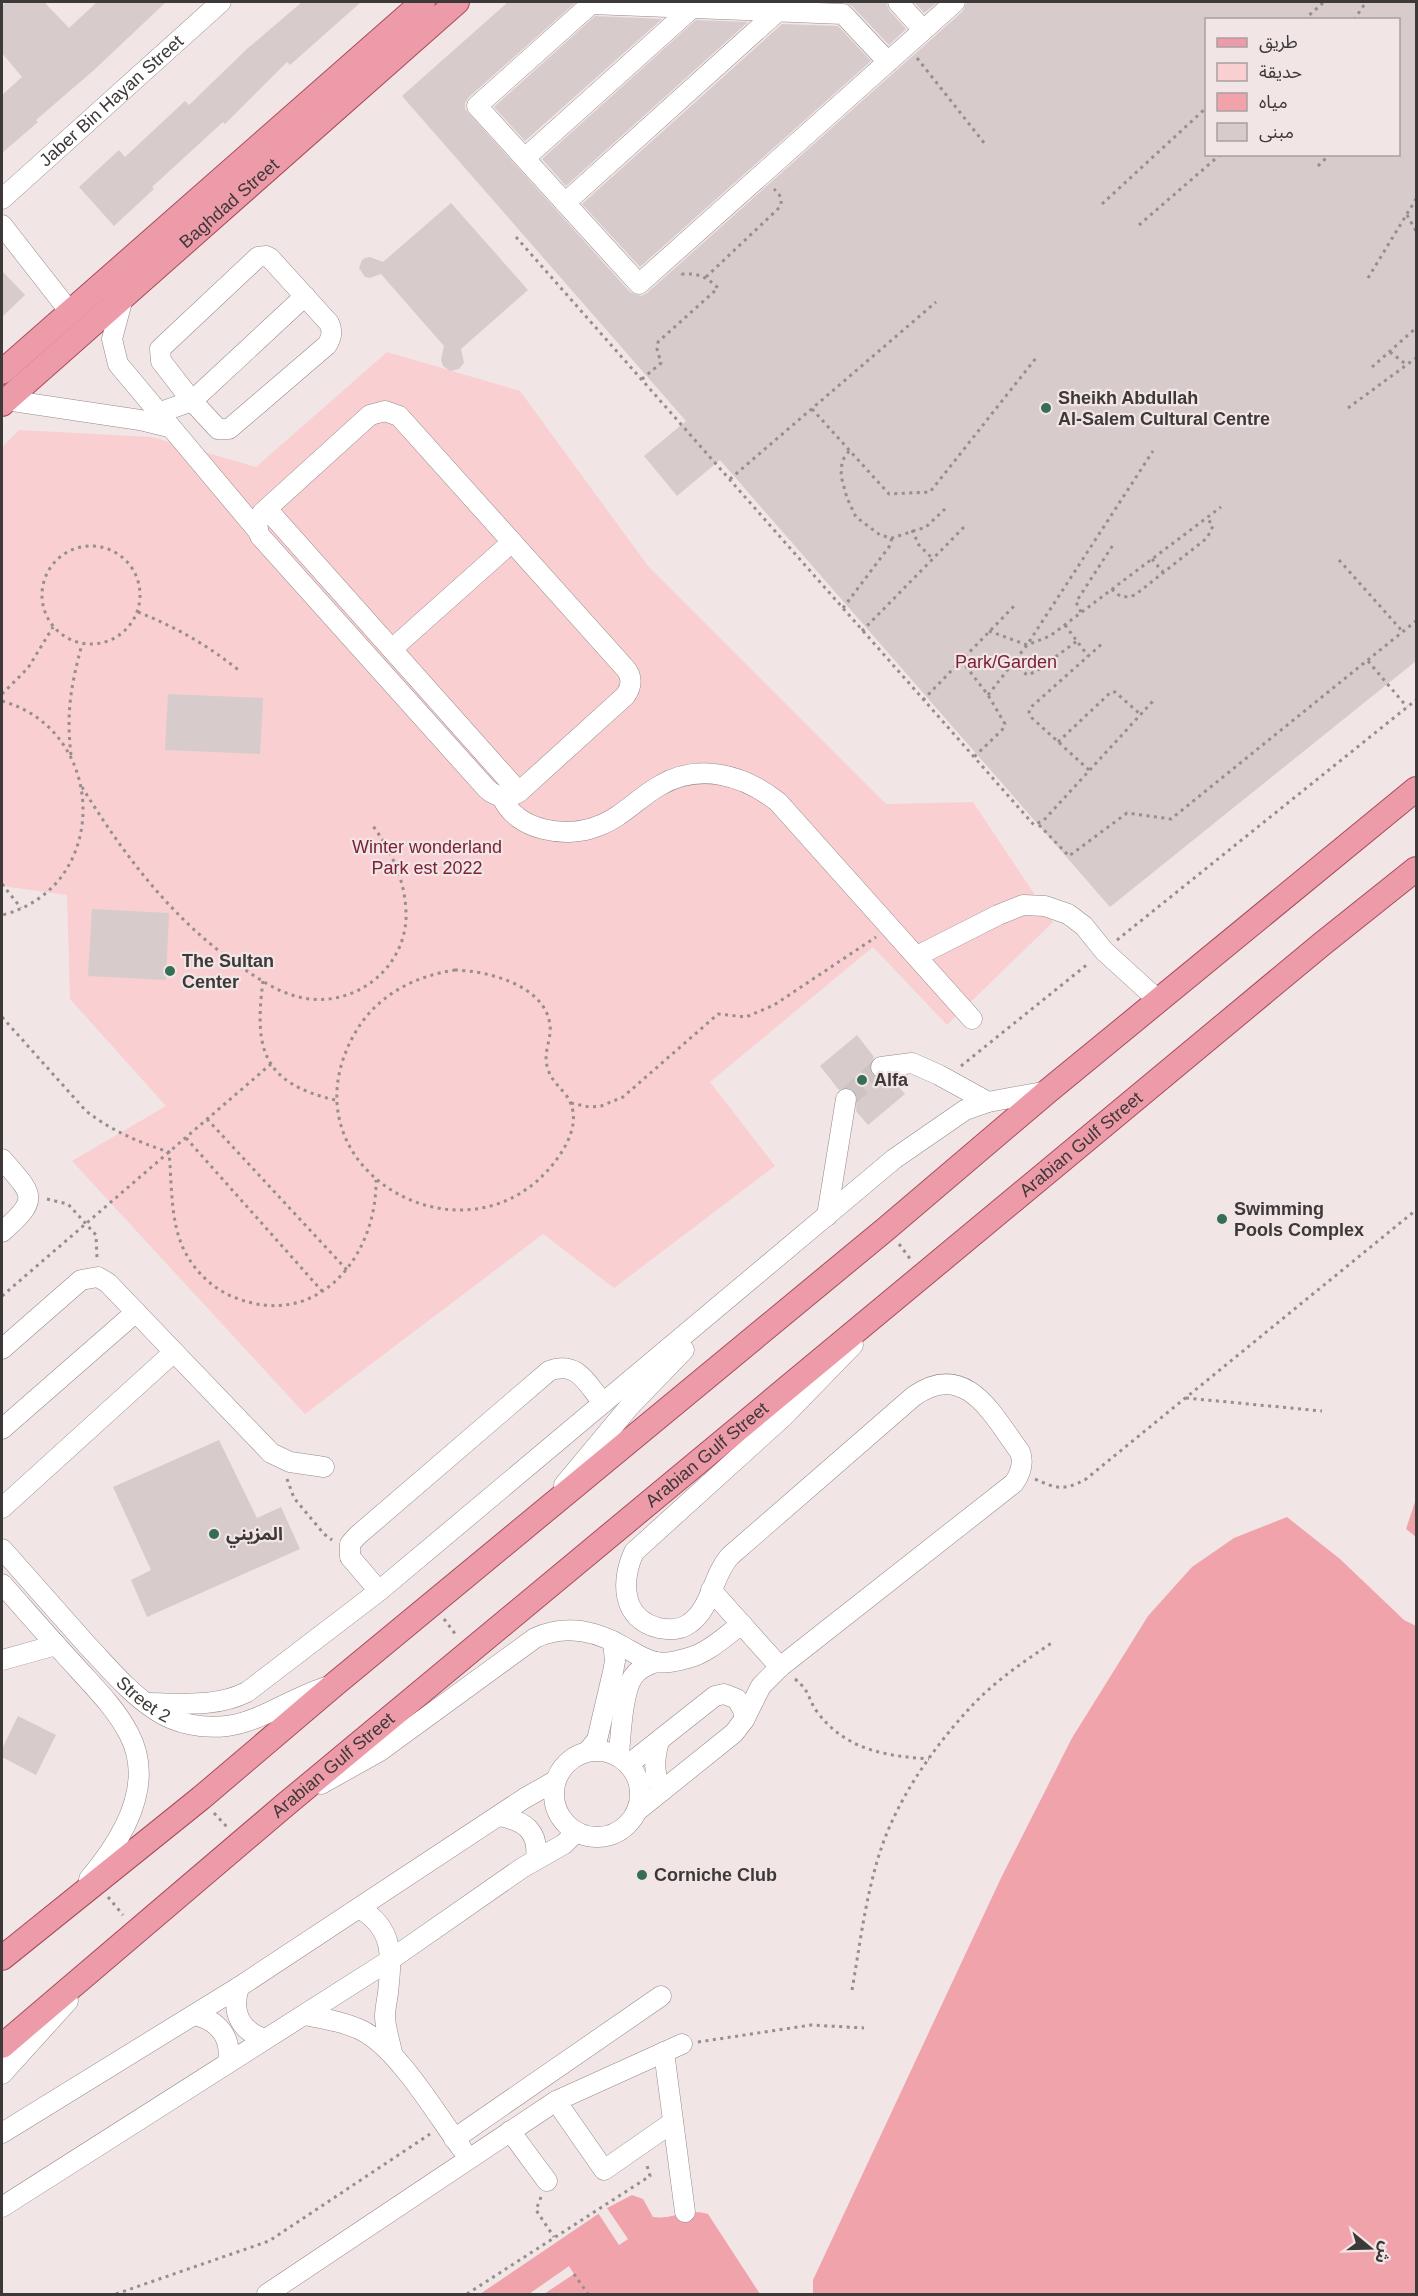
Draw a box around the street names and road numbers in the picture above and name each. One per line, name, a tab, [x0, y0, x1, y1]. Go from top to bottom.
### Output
street label: Jaber Bin Hayan Street	[35, 31, 187, 170]
street label: Baghdad Street	[176, 154, 283, 252]
street label: Arabian Gulf Street	[1015, 1088, 1146, 1201]
street label: Arabian Gulf Street	[642, 1398, 772, 1511]
street label: Street 2	[112, 1672, 174, 1727]
street label: Arabian Gulf Street	[268, 1709, 398, 1822]

